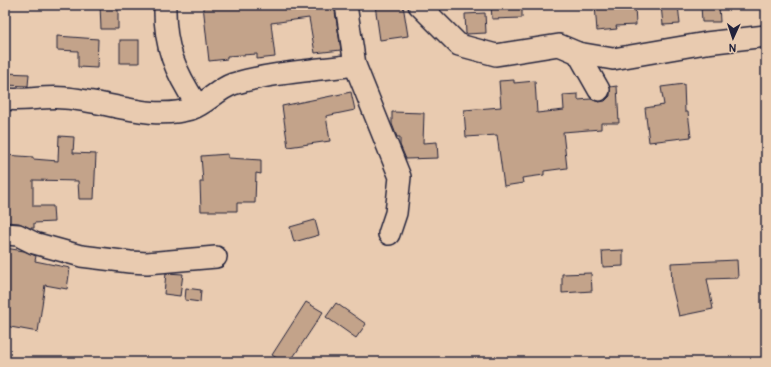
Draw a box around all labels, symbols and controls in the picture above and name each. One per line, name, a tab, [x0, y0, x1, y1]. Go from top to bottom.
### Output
north arrow	[713, 18, 753, 58]
text: N	[728, 41, 737, 54]

